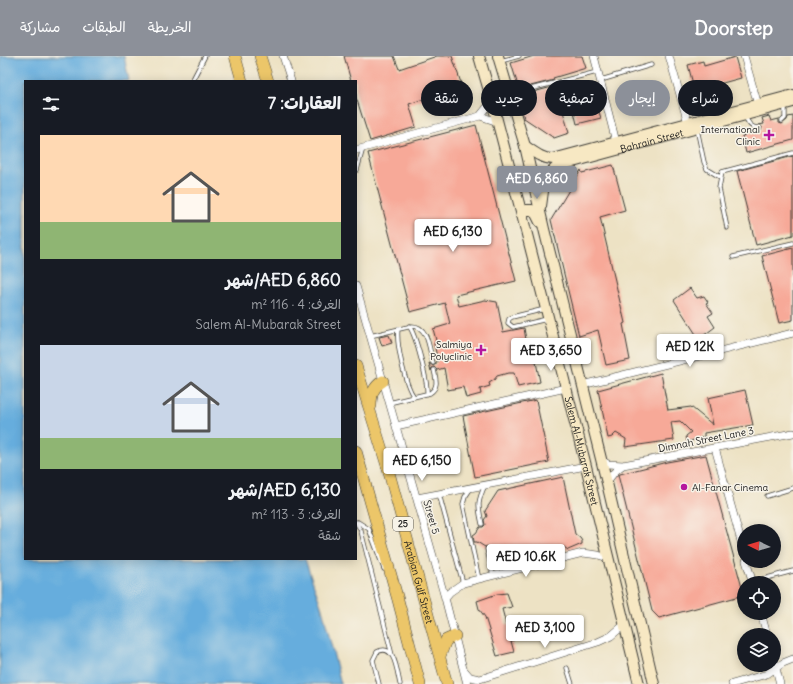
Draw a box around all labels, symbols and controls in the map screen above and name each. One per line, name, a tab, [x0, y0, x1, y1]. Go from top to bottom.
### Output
text: Doorstep	[695, 16, 773, 40]
text: مشاركة	[20, 18, 60, 36]
text: الطبقات	[82, 18, 126, 36]
text: الخريطة	[148, 18, 191, 36]
chip: شقة	[421, 80, 473, 116]
chip: جديد	[481, 80, 537, 116]
chip: تصفية	[545, 80, 607, 116]
chip: إيجار	[615, 80, 670, 116]
chip: شراء	[678, 80, 733, 116]
text: العقارات: 7	[268, 92, 341, 114]
icon: filters	[40, 93, 62, 115]
place label: International Clinic	[701, 123, 760, 148]
street label: Bahrain Street	[619, 126, 685, 156]
marker: International Clinic	[763, 129, 775, 141]
icon: home	[155, 161, 227, 233]
pin: AED 6,860	[491, 166, 583, 200]
text: AED 6,860	[506, 170, 568, 187]
pin: AED 6,130	[407, 219, 499, 253]
text: AED 6,130	[423, 223, 483, 240]
text: AED 6,860/شهر	[225, 269, 341, 291]
text: الغرف: 4 · 116 m²	[251, 296, 341, 313]
text: Salem Al-Mubarak Street	[195, 316, 341, 333]
pin: AED 12K	[653, 334, 727, 368]
place label: Salmiya Polyclinic	[430, 338, 472, 363]
pin: AED 3,650	[505, 338, 597, 372]
text: AED 12K	[666, 338, 714, 355]
text: AED 3,650	[520, 342, 582, 359]
marker: Salmiya Polyclinic	[475, 344, 487, 356]
icon: home	[155, 371, 227, 443]
street label: Salem Al-Mubarak Street	[561, 395, 601, 507]
street label: Dimnah Street Lane 3	[657, 424, 755, 455]
pin: AED 6,150	[376, 448, 468, 482]
text: AED 6,150	[392, 452, 452, 469]
text: AED 6,130/شهر	[229, 479, 341, 501]
place label: Al-Fanar Cinema	[692, 481, 769, 494]
marker: Al-Fanar Cinema	[679, 482, 689, 492]
street label: Street 5	[420, 499, 443, 536]
text: الغرف: 3 · 113 m²	[251, 506, 341, 523]
road number: 25	[393, 517, 413, 531]
north arrow	[737, 524, 781, 568]
map controls	[737, 524, 781, 672]
text: شقة	[318, 527, 341, 544]
street label: Arabian Gulf Street	[401, 539, 436, 626]
pin: AED 10.6K	[480, 544, 572, 578]
text: AED 10.6K	[496, 548, 556, 565]
button: locate	[737, 576, 781, 620]
pin: AED 3,100	[499, 615, 591, 649]
text: AED 3,100	[515, 619, 575, 636]
button: layers	[737, 628, 781, 672]

